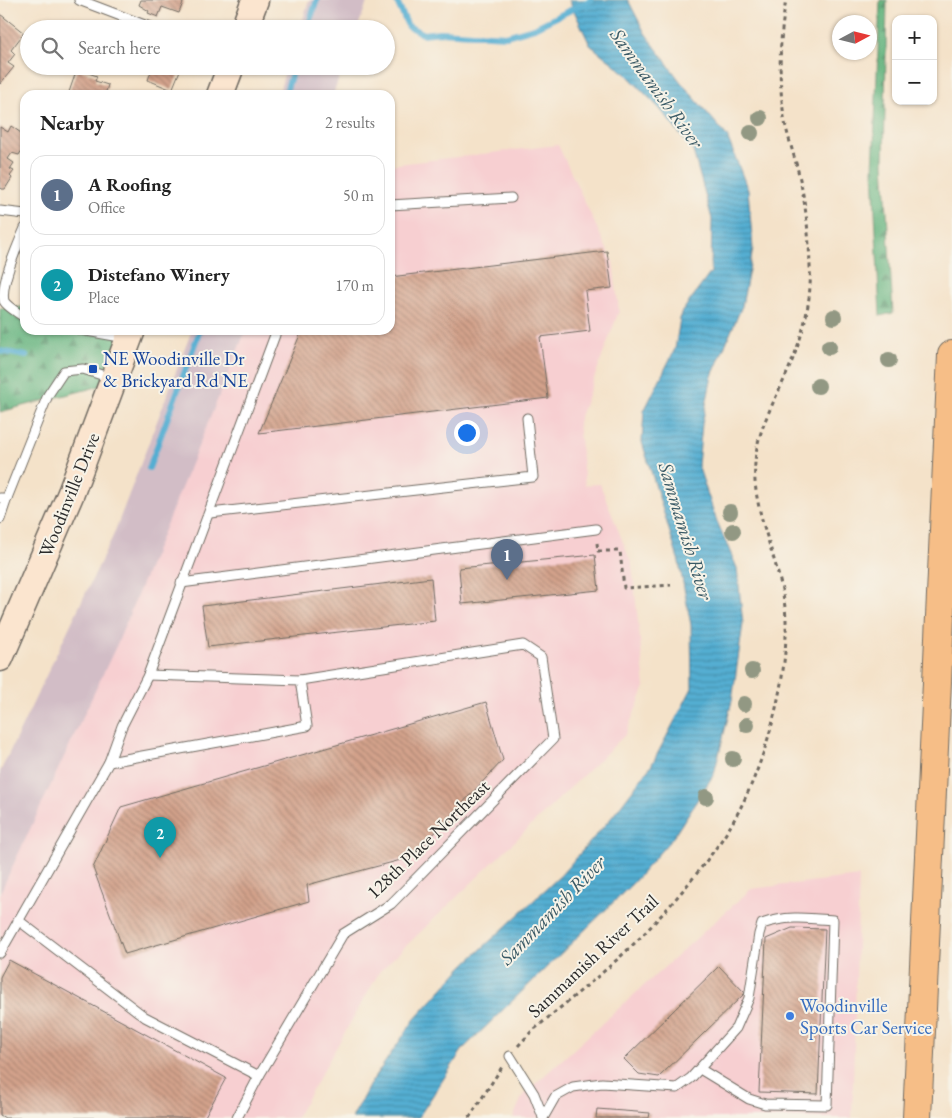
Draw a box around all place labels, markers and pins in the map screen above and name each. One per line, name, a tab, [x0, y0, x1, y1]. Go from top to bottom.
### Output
place label: NE Woodinville Dr & Brickyard Rd NE	[103, 346, 248, 393]
marker: NE Woodinville Dr & Brickyard Rd NE	[87, 363, 99, 375]
pin: 1	[491, 539, 523, 580]
pin: 2	[144, 817, 176, 858]
place label: Woodinville Sports Car Service	[800, 993, 932, 1040]
marker: Woodinville Sports Car Service	[784, 1010, 796, 1022]

